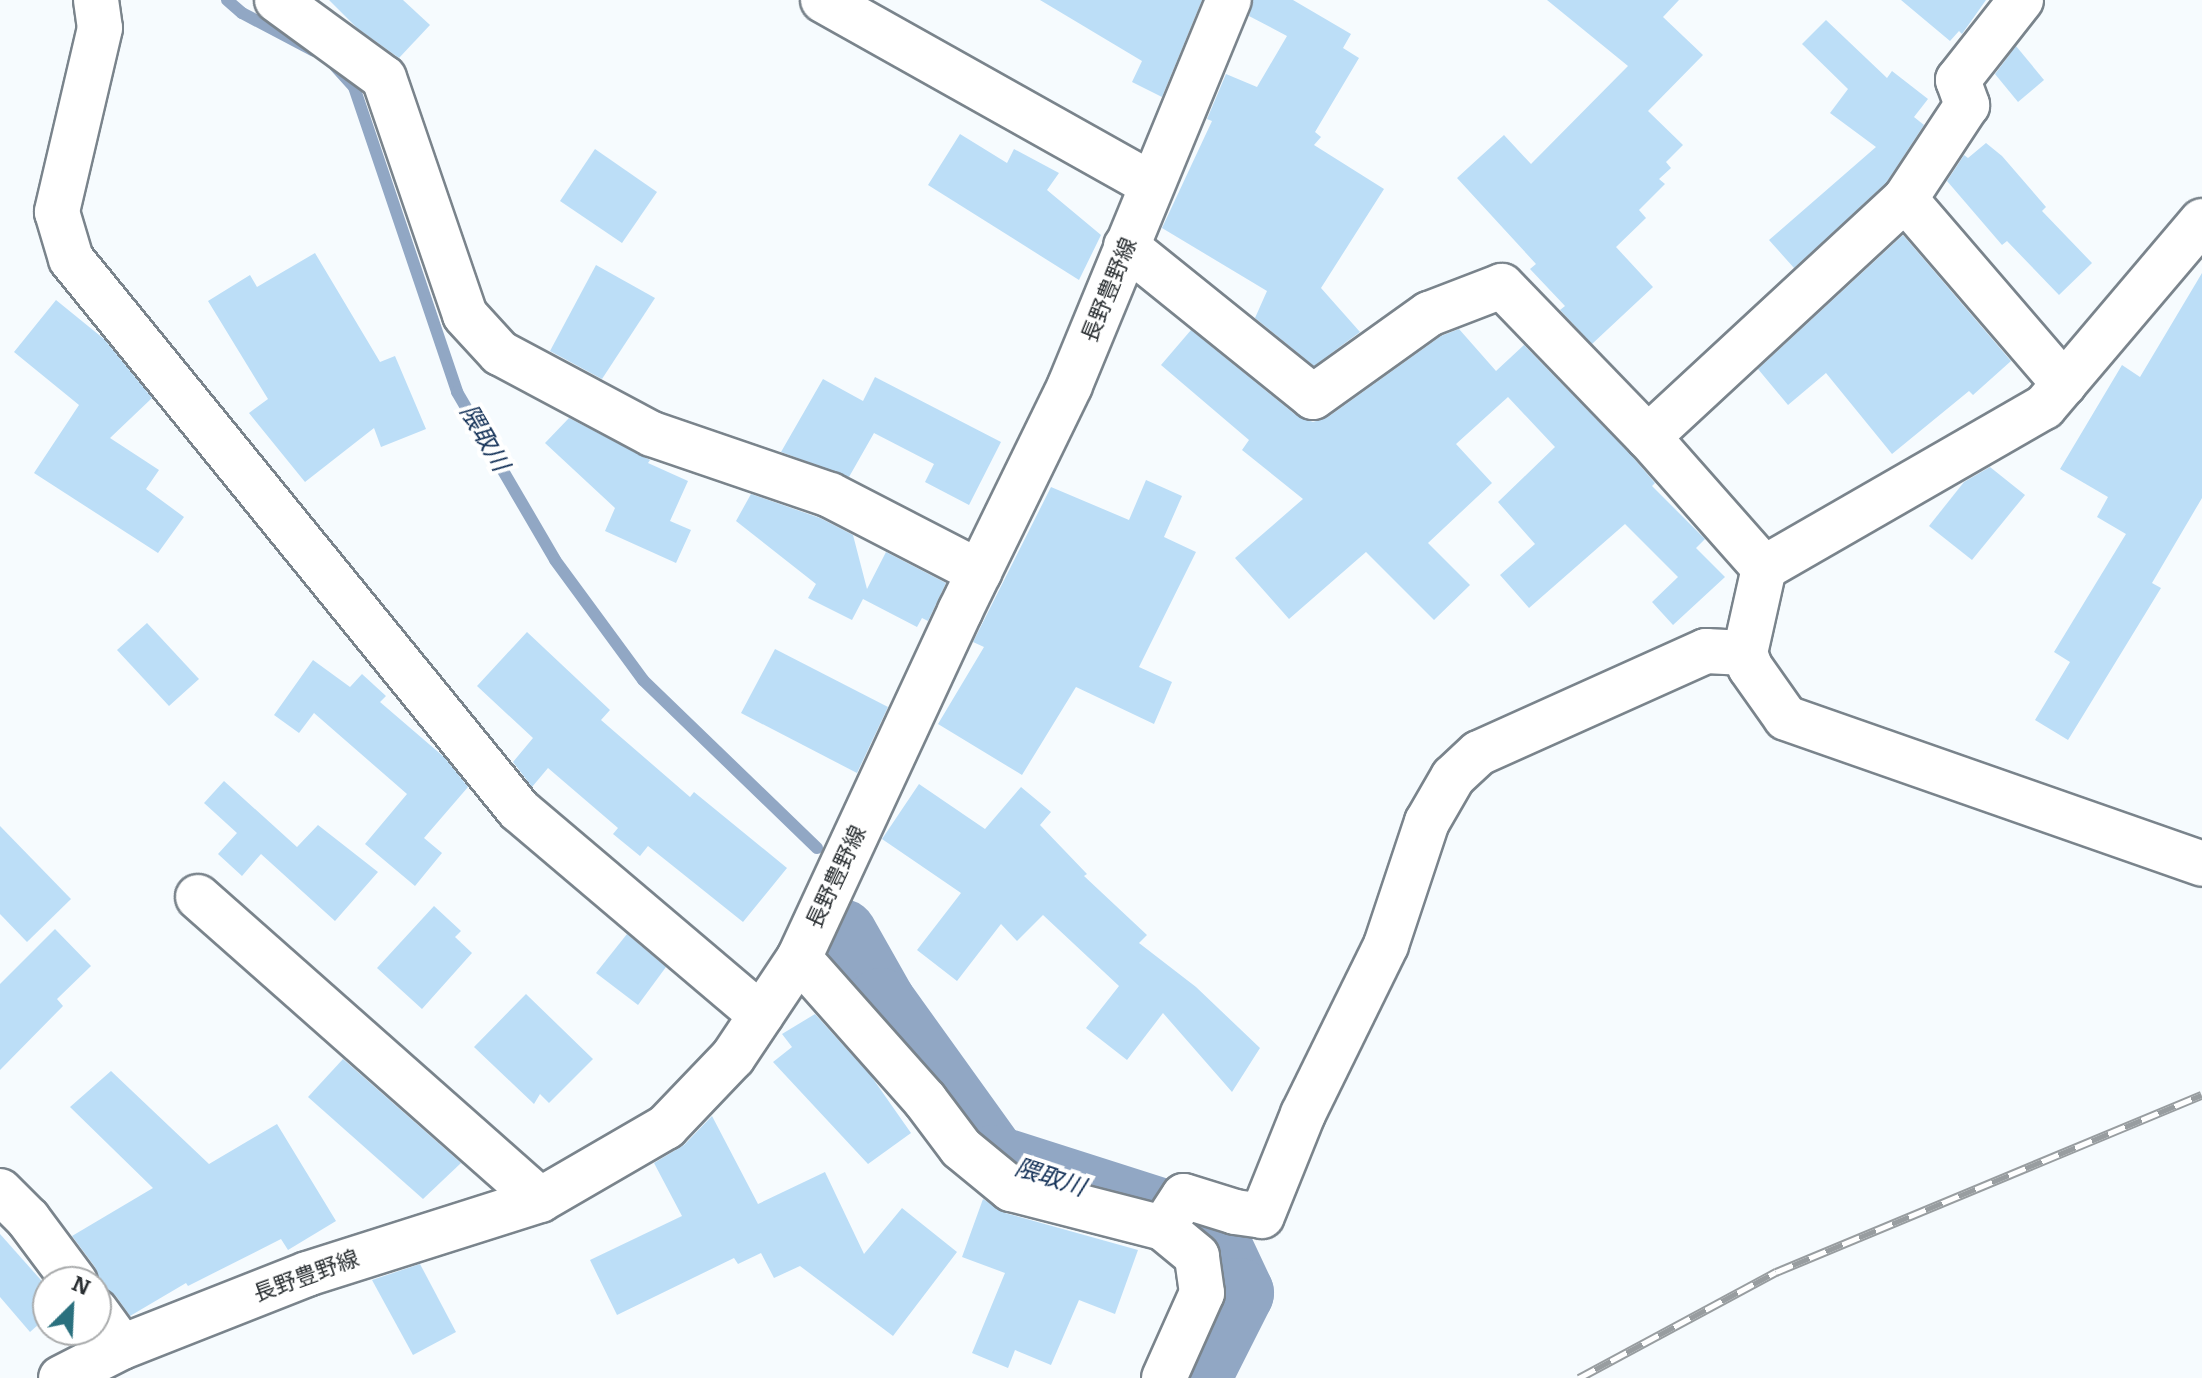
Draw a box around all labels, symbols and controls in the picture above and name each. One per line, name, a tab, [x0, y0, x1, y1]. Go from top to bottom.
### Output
street label: 長野豊野線	[1076, 234, 1142, 346]
water label: 隈取川	[454, 400, 514, 476]
street label: 長野豊野線	[801, 822, 871, 932]
water label: 隈取川	[1011, 1153, 1089, 1203]
street label: 長野豊野線	[250, 1245, 362, 1307]
north arrow	[32, 1266, 112, 1346]
text: N	[68, 1270, 94, 1301]

